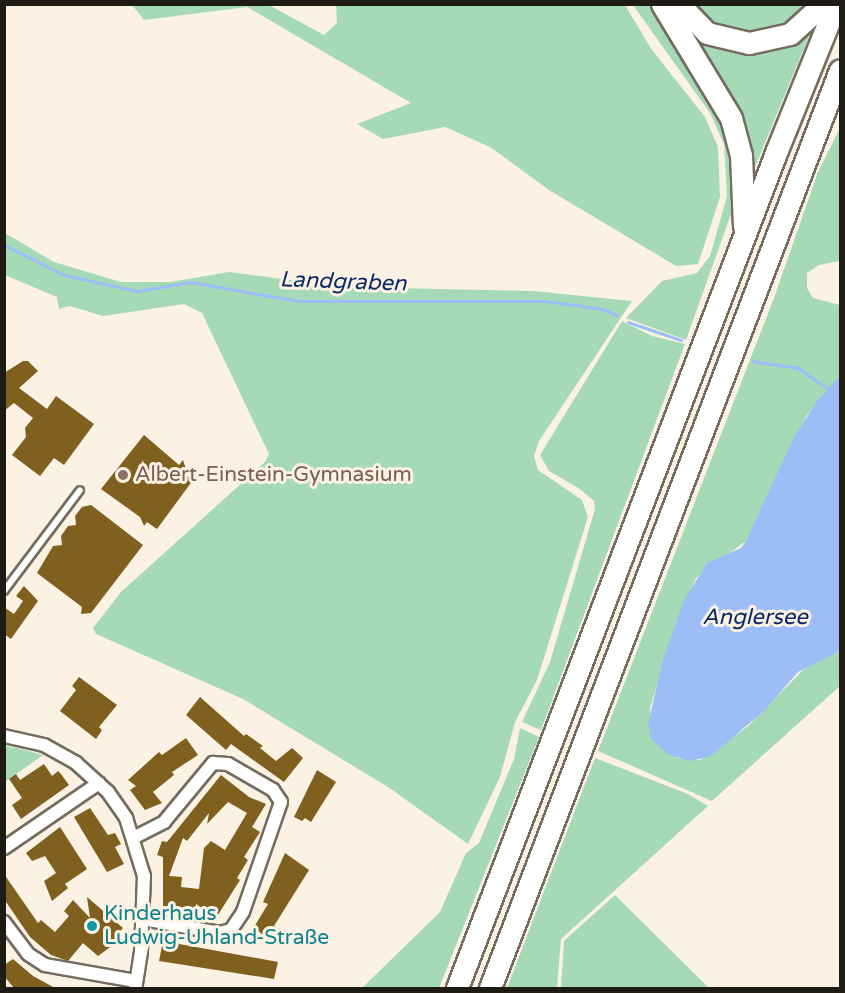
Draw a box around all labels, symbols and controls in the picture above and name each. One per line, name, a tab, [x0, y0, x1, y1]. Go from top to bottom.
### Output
water label: Landgraben	[279, 267, 407, 297]
place label: Albert-Einstein-Gymnasium	[135, 462, 412, 488]
marker: Albert-Einstein-Gymnasium	[116, 468, 130, 482]
water label: Anglersee	[702, 605, 808, 631]
place label: Kinderhaus Ludwig-Uhland-Straße	[104, 901, 329, 951]
marker: Kinderhaus Ludwig-Uhland-Straße	[85, 919, 99, 933]

